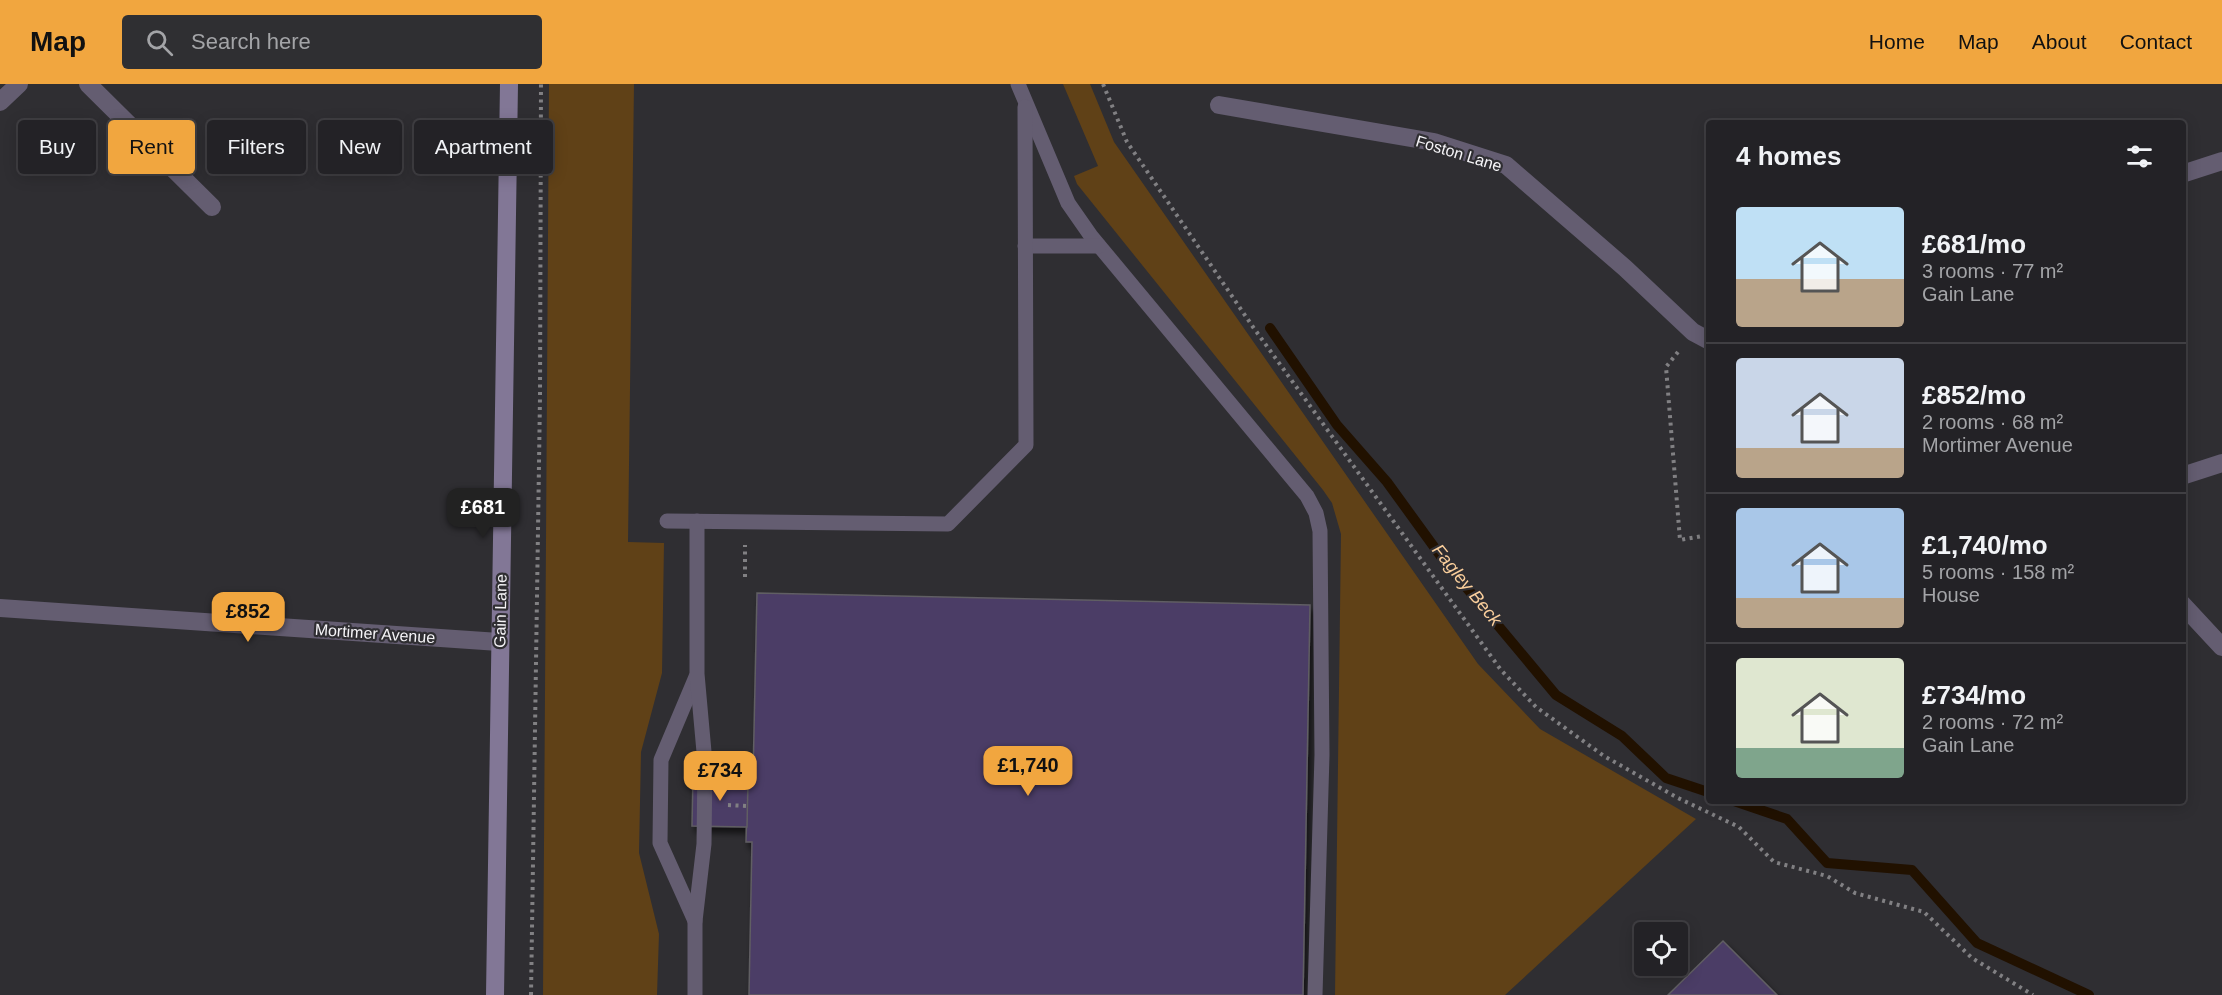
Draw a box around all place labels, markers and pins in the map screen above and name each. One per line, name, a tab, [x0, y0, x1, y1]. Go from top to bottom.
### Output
pin: £681	[447, 488, 519, 539]
pin: £852	[212, 592, 284, 643]
pin: £1,740	[979, 746, 1077, 797]
pin: £734	[684, 751, 756, 802]

